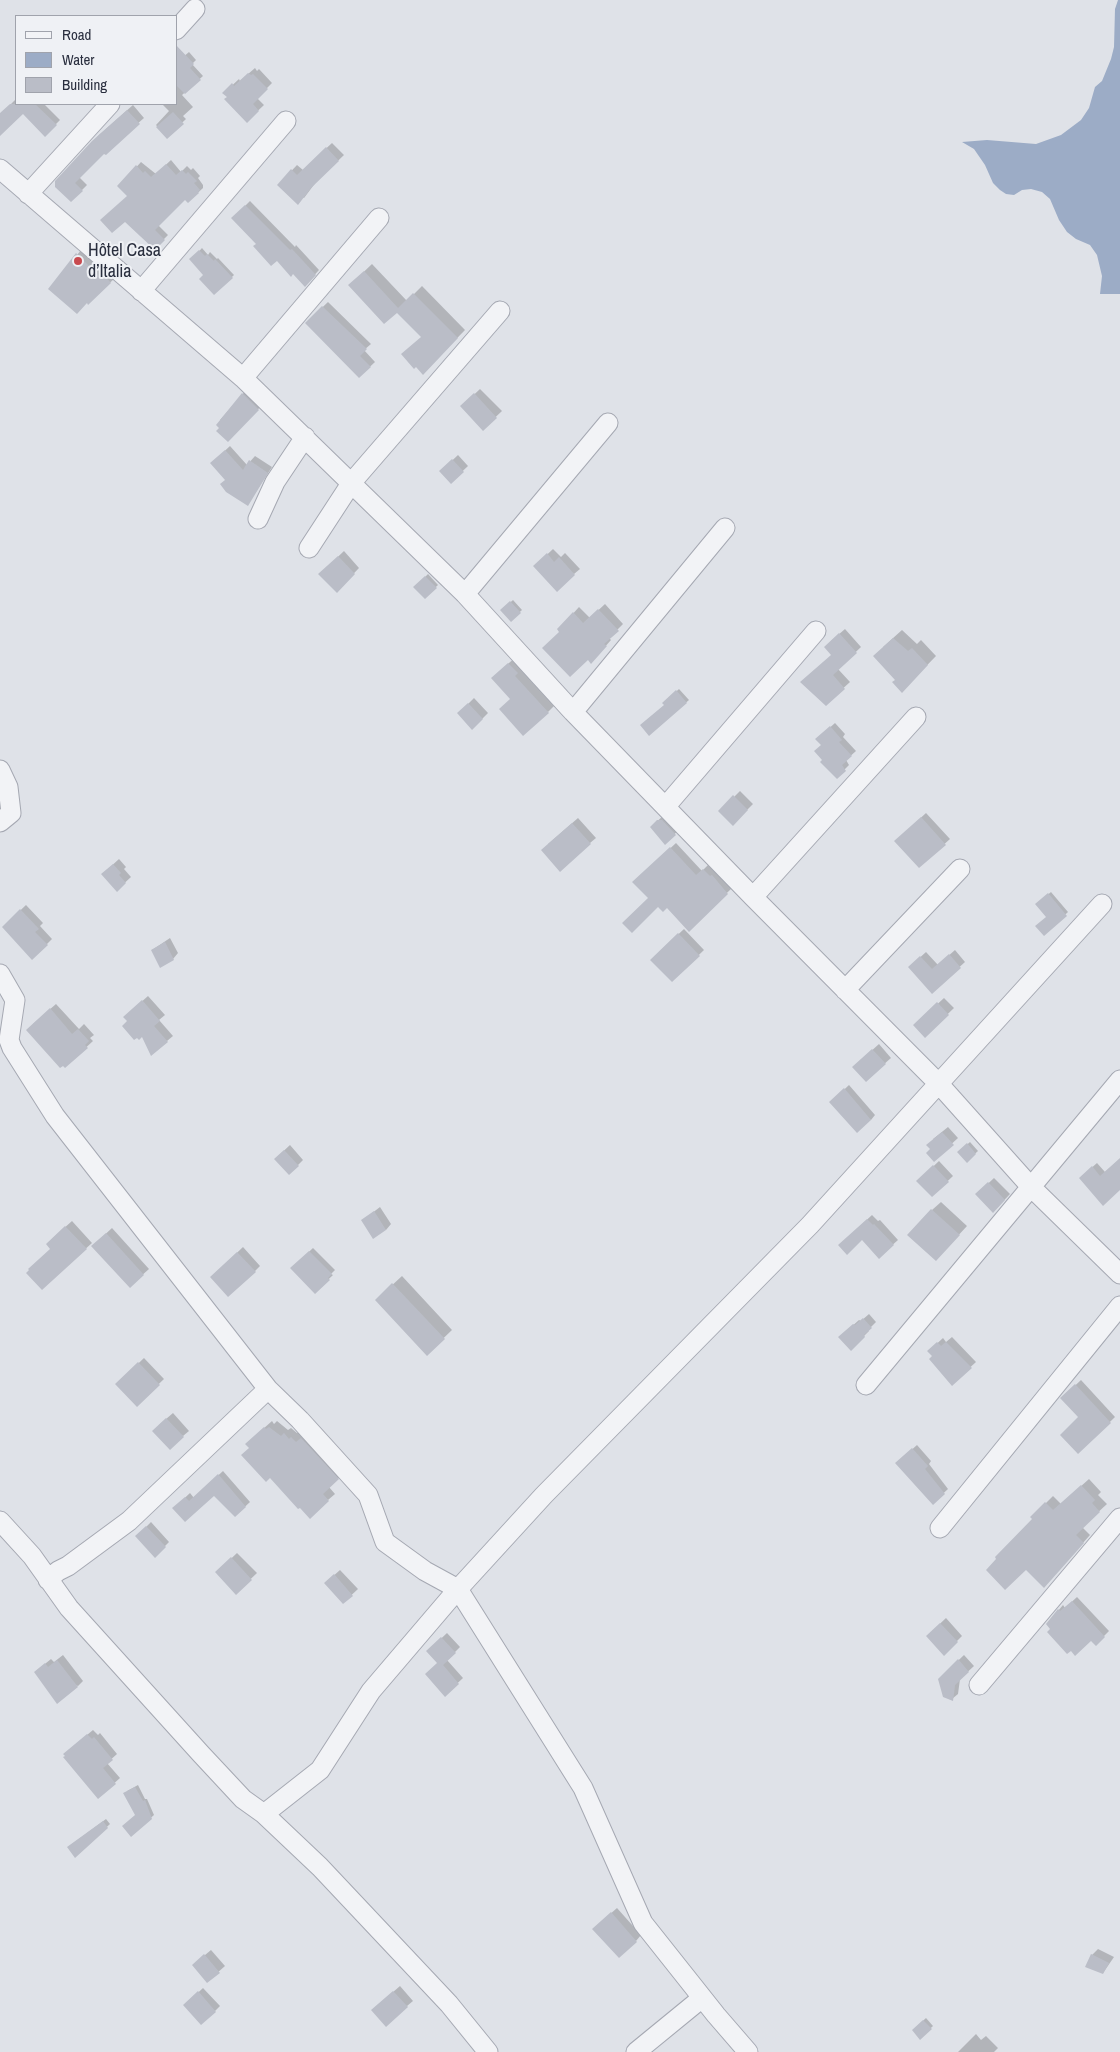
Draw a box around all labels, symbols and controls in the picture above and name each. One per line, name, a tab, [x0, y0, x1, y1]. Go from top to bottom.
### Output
legend	[15, 15, 178, 105]
text: Road	[62, 24, 91, 45]
text: Water	[62, 49, 94, 70]
text: Building	[62, 74, 107, 95]
place label: Hôtel Casa d’Italia	[88, 240, 161, 282]
marker: Hôtel Casa d’Italia	[72, 255, 84, 267]

